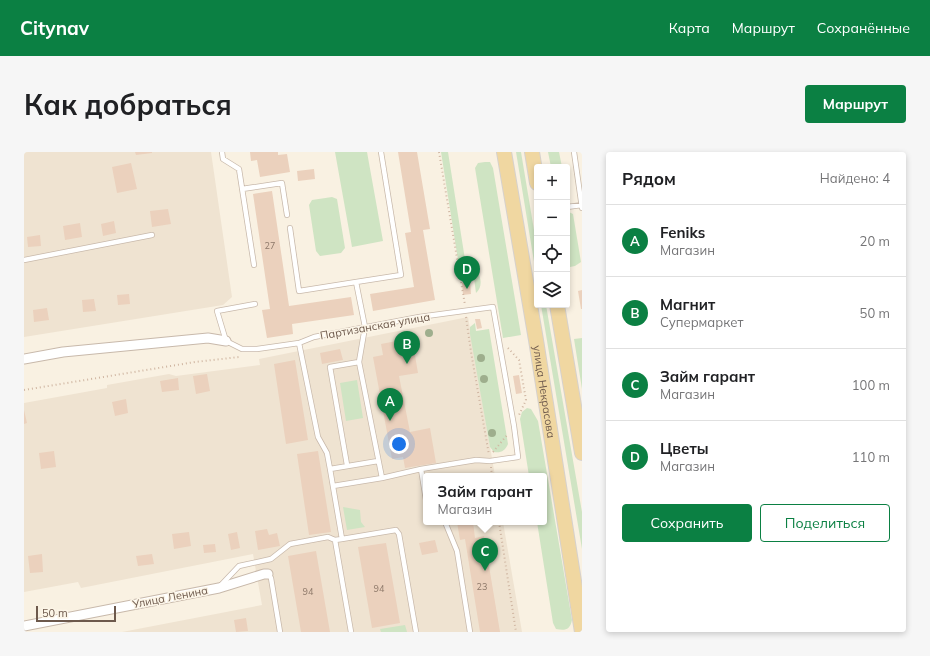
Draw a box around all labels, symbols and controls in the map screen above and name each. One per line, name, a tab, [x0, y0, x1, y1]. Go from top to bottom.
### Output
text: Citynav	[20, 16, 89, 40]
text: Карта	[669, 19, 710, 37]
text: Маршрут	[732, 19, 795, 37]
text: Сохранённые	[817, 19, 910, 37]
button: Маршрут	[805, 85, 906, 123]
text: Как добраться	[24, 87, 232, 122]
map controls	[534, 164, 570, 308]
button: +	[534, 164, 570, 200]
text: Рядом	[622, 168, 676, 189]
text: Найдено: 4	[820, 170, 890, 186]
button: −	[534, 200, 570, 236]
text: Feniks	[660, 223, 705, 242]
text: A	[630, 233, 640, 249]
text: 20 m	[860, 233, 890, 249]
button: locate	[534, 236, 570, 272]
house number: 27	[265, 240, 275, 251]
text: Магазин	[660, 242, 715, 258]
pin: D	[454, 256, 480, 289]
button: layers	[534, 272, 570, 308]
text: Магнит	[660, 295, 715, 314]
text: B	[631, 305, 639, 321]
text: 50 m	[860, 305, 890, 321]
street label: Партизанская улица	[319, 309, 431, 343]
text: Супермаркет	[660, 314, 743, 330]
pin: B	[394, 331, 420, 364]
street label: улица Некрасова	[530, 344, 558, 439]
text: Займ гарант	[660, 367, 755, 386]
text: C	[631, 377, 639, 393]
text: 100 m	[852, 377, 890, 393]
text: Магазин	[660, 386, 715, 402]
pin: A	[377, 388, 403, 421]
your location	[389, 434, 409, 454]
text: Цветы	[660, 439, 709, 458]
text: D	[630, 449, 640, 465]
text: 110 m	[852, 449, 890, 465]
text: Магазин	[660, 458, 715, 474]
popup	[423, 473, 547, 525]
text: Займ гарант	[437, 482, 533, 501]
text: Магазин	[437, 501, 492, 517]
button: Сохранить	[622, 504, 752, 542]
button: Поделиться	[760, 504, 890, 542]
pin: C	[472, 538, 498, 571]
house number: 23	[477, 581, 487, 592]
street label: Улица Ленина	[130, 583, 209, 611]
house number: 94	[374, 583, 385, 594]
house number: 94	[303, 586, 314, 597]
scale bar	[36, 604, 116, 623]
text: 50 m	[42, 606, 68, 620]

